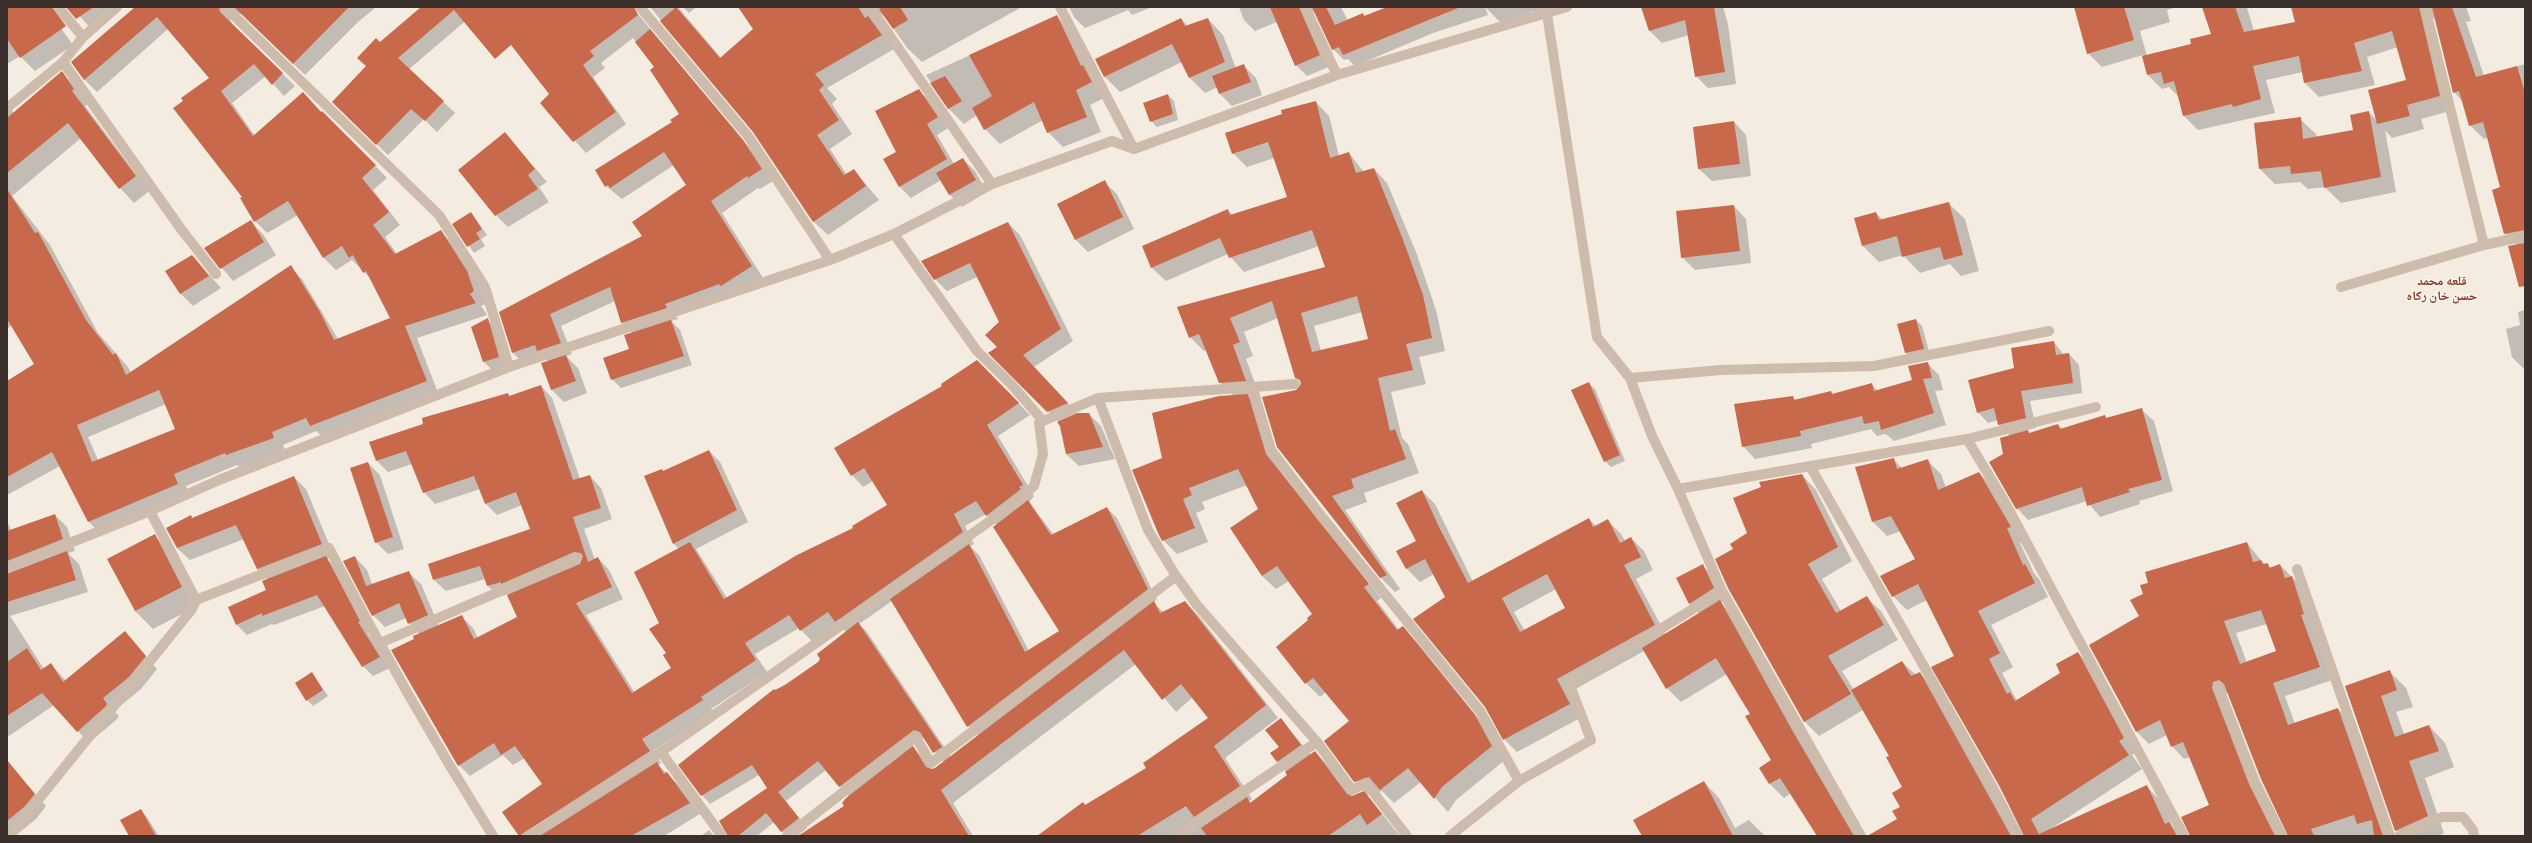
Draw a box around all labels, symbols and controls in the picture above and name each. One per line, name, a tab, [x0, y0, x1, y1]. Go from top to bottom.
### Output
district label: قلعه محمد حسن خان رکاه	[2407, 274, 2477, 305]

